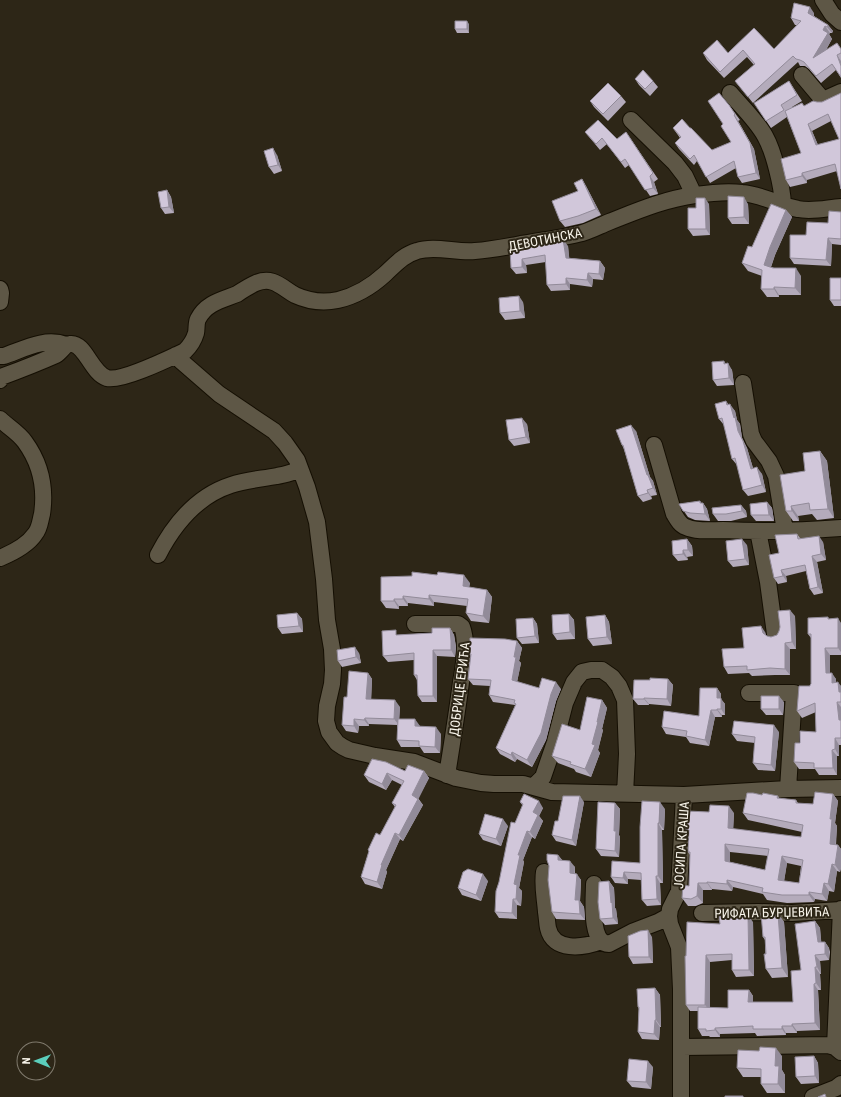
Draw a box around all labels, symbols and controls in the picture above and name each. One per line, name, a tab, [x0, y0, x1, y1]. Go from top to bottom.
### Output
street label: ДЕВОТИНСКА	[507, 225, 584, 254]
street label: ДОБРИЦЕ ЕРИЋА	[446, 641, 473, 737]
street label: ЈОСИПА КРАША	[671, 800, 692, 889]
street label: РИФАТА БУРЏЕВИЋА	[714, 904, 830, 921]
north arrow	[16, 1041, 56, 1081]
text: N	[20, 1057, 33, 1064]

